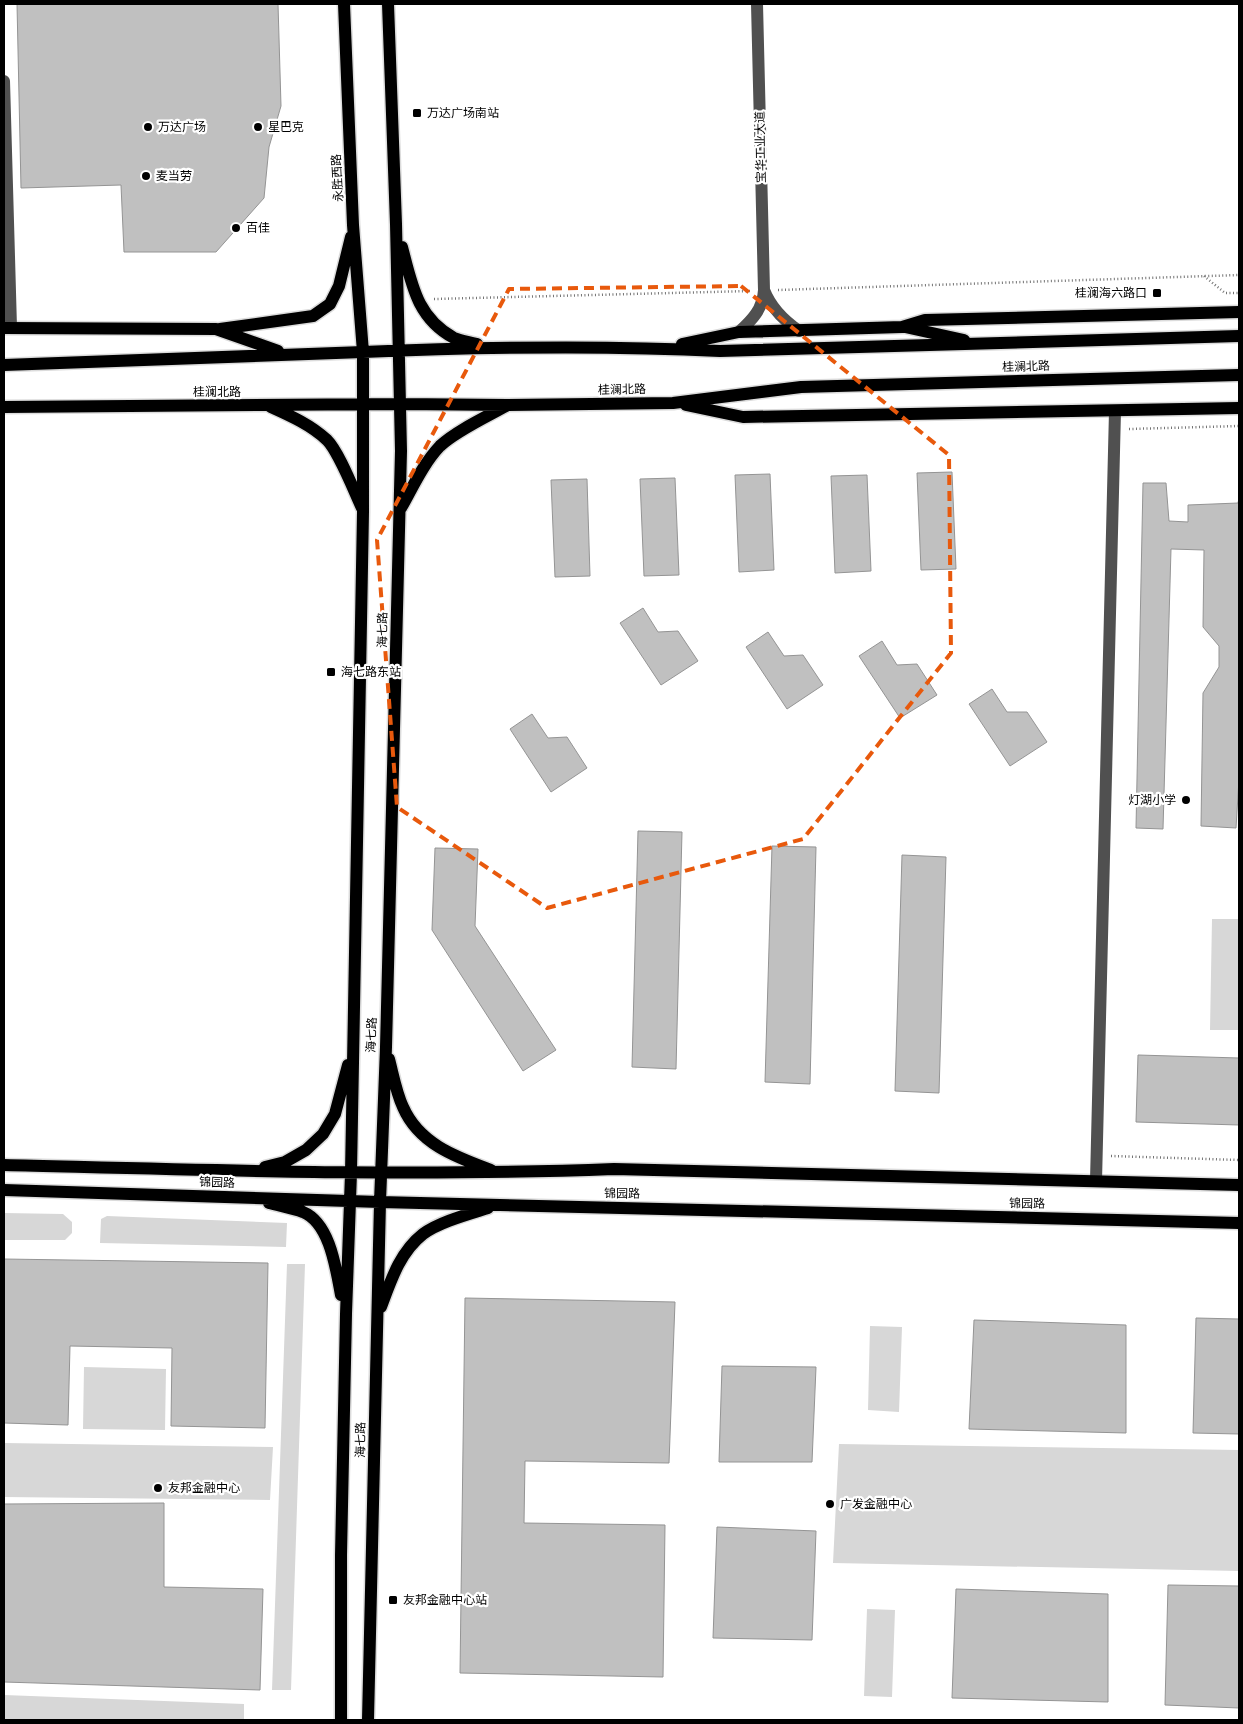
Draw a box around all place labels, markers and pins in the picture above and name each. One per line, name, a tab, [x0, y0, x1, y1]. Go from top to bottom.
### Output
place label: 万达广场南站	[427, 105, 499, 122]
marker: 万达广场南站	[411, 107, 423, 119]
place label: 万达广场	[158, 119, 206, 136]
place label: 星巴克	[268, 119, 304, 136]
marker: 万达广场	[142, 121, 154, 133]
marker: 星巴克	[252, 121, 264, 133]
place label: 麦当劳	[156, 168, 192, 185]
marker: 麦当劳	[140, 170, 152, 182]
place label: 百佳	[246, 220, 270, 237]
marker: 百佳	[230, 222, 242, 234]
place label: 桂澜海六路口	[1075, 285, 1147, 302]
marker: 桂澜海六路口	[1151, 287, 1163, 299]
place label: 海七路东站	[341, 664, 401, 681]
marker: 海七路东站	[325, 666, 337, 678]
place label: 灯湖小学	[1128, 792, 1176, 809]
marker: 灯湖小学	[1180, 794, 1192, 806]
place label: 友邦金融中心	[168, 1480, 240, 1497]
marker: 友邦金融中心	[152, 1482, 164, 1494]
place label: 广发金融中心	[840, 1496, 912, 1513]
marker: 广发金融中心	[824, 1498, 836, 1510]
place label: 友邦金融中心站	[403, 1592, 487, 1609]
marker: 友邦金融中心站	[387, 1594, 399, 1606]

